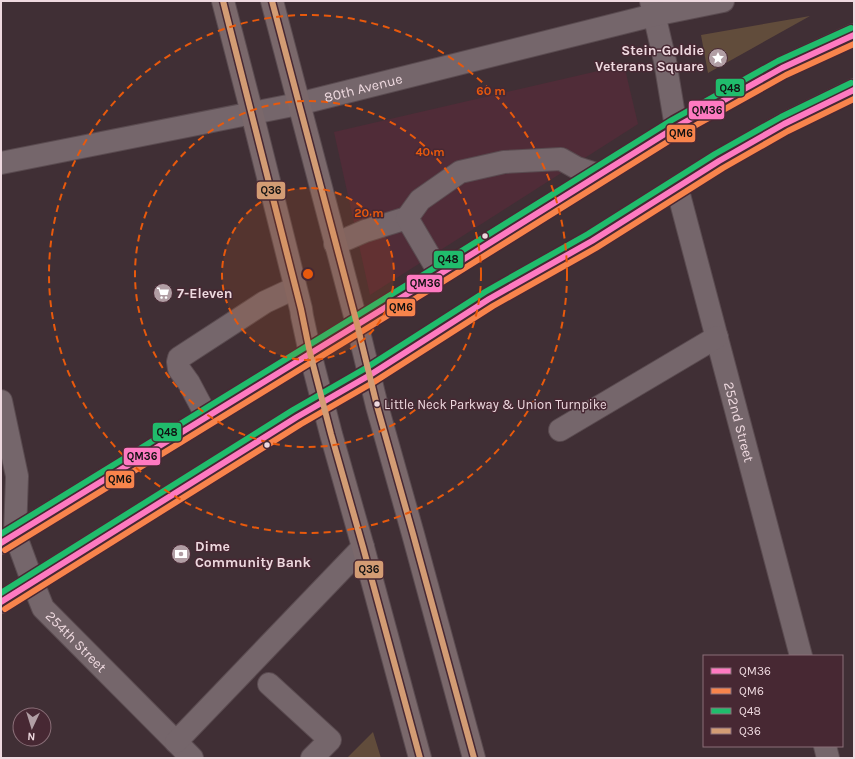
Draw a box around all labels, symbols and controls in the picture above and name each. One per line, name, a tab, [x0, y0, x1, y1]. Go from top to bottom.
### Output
place label: Stein-Goldie Veterans Square	[595, 42, 704, 75]
place icon: Stein-Goldie Veterans Square	[707, 47, 729, 69]
street label: 80th Avenue	[322, 70, 404, 106]
line badge: Q48	[715, 78, 745, 97]
text: Q48	[719, 82, 741, 95]
text: 60 m	[476, 84, 506, 98]
line badge: QM36	[688, 100, 725, 120]
text: QM36	[692, 104, 723, 117]
line badge: QM6	[666, 124, 696, 143]
text: QM6	[669, 127, 693, 140]
text: 40 m	[415, 145, 445, 159]
line badge: Q36	[256, 181, 286, 200]
text: Q36	[260, 184, 282, 197]
text: 20 m	[354, 206, 384, 220]
unlabelled marker	[480, 231, 490, 241]
line badge: Q48	[433, 250, 464, 269]
text: Q48	[437, 253, 459, 266]
centre of rings	[301, 267, 315, 281]
line badge: QM36	[406, 274, 443, 293]
text: QM36	[410, 277, 441, 290]
supermarket icon: 7-Eleven	[152, 282, 174, 304]
place label: 7-Eleven	[177, 285, 233, 302]
line badge: QM6	[386, 298, 416, 317]
text: QM6	[389, 301, 413, 314]
street label: 252nd Street	[720, 380, 757, 464]
place label: Little Neck Parkway & Union Turnpike	[384, 397, 607, 412]
marker: Little Neck Parkway & Union Turnpike	[372, 399, 382, 409]
line badge: Q48	[152, 422, 182, 442]
text: Q48	[156, 426, 178, 439]
unlabelled marker	[262, 440, 272, 450]
line badge: QM36	[123, 447, 161, 466]
text: QM36	[127, 450, 158, 463]
line badge: QM6	[105, 470, 135, 489]
text: QM6	[108, 473, 132, 486]
place label: Dime Community Bank	[195, 538, 312, 571]
bank icon: Dime Community Bank	[170, 543, 192, 565]
line badge: Q36	[354, 560, 384, 579]
text: Q36	[358, 563, 380, 576]
street label: 254th Street	[42, 608, 110, 676]
legend	[703, 655, 843, 747]
text: QM36	[739, 664, 771, 678]
text: QM6	[739, 684, 764, 698]
text: Q48	[739, 704, 761, 718]
north arrow	[12, 707, 52, 747]
text: Q36	[739, 724, 761, 738]
text: N	[27, 730, 36, 743]

